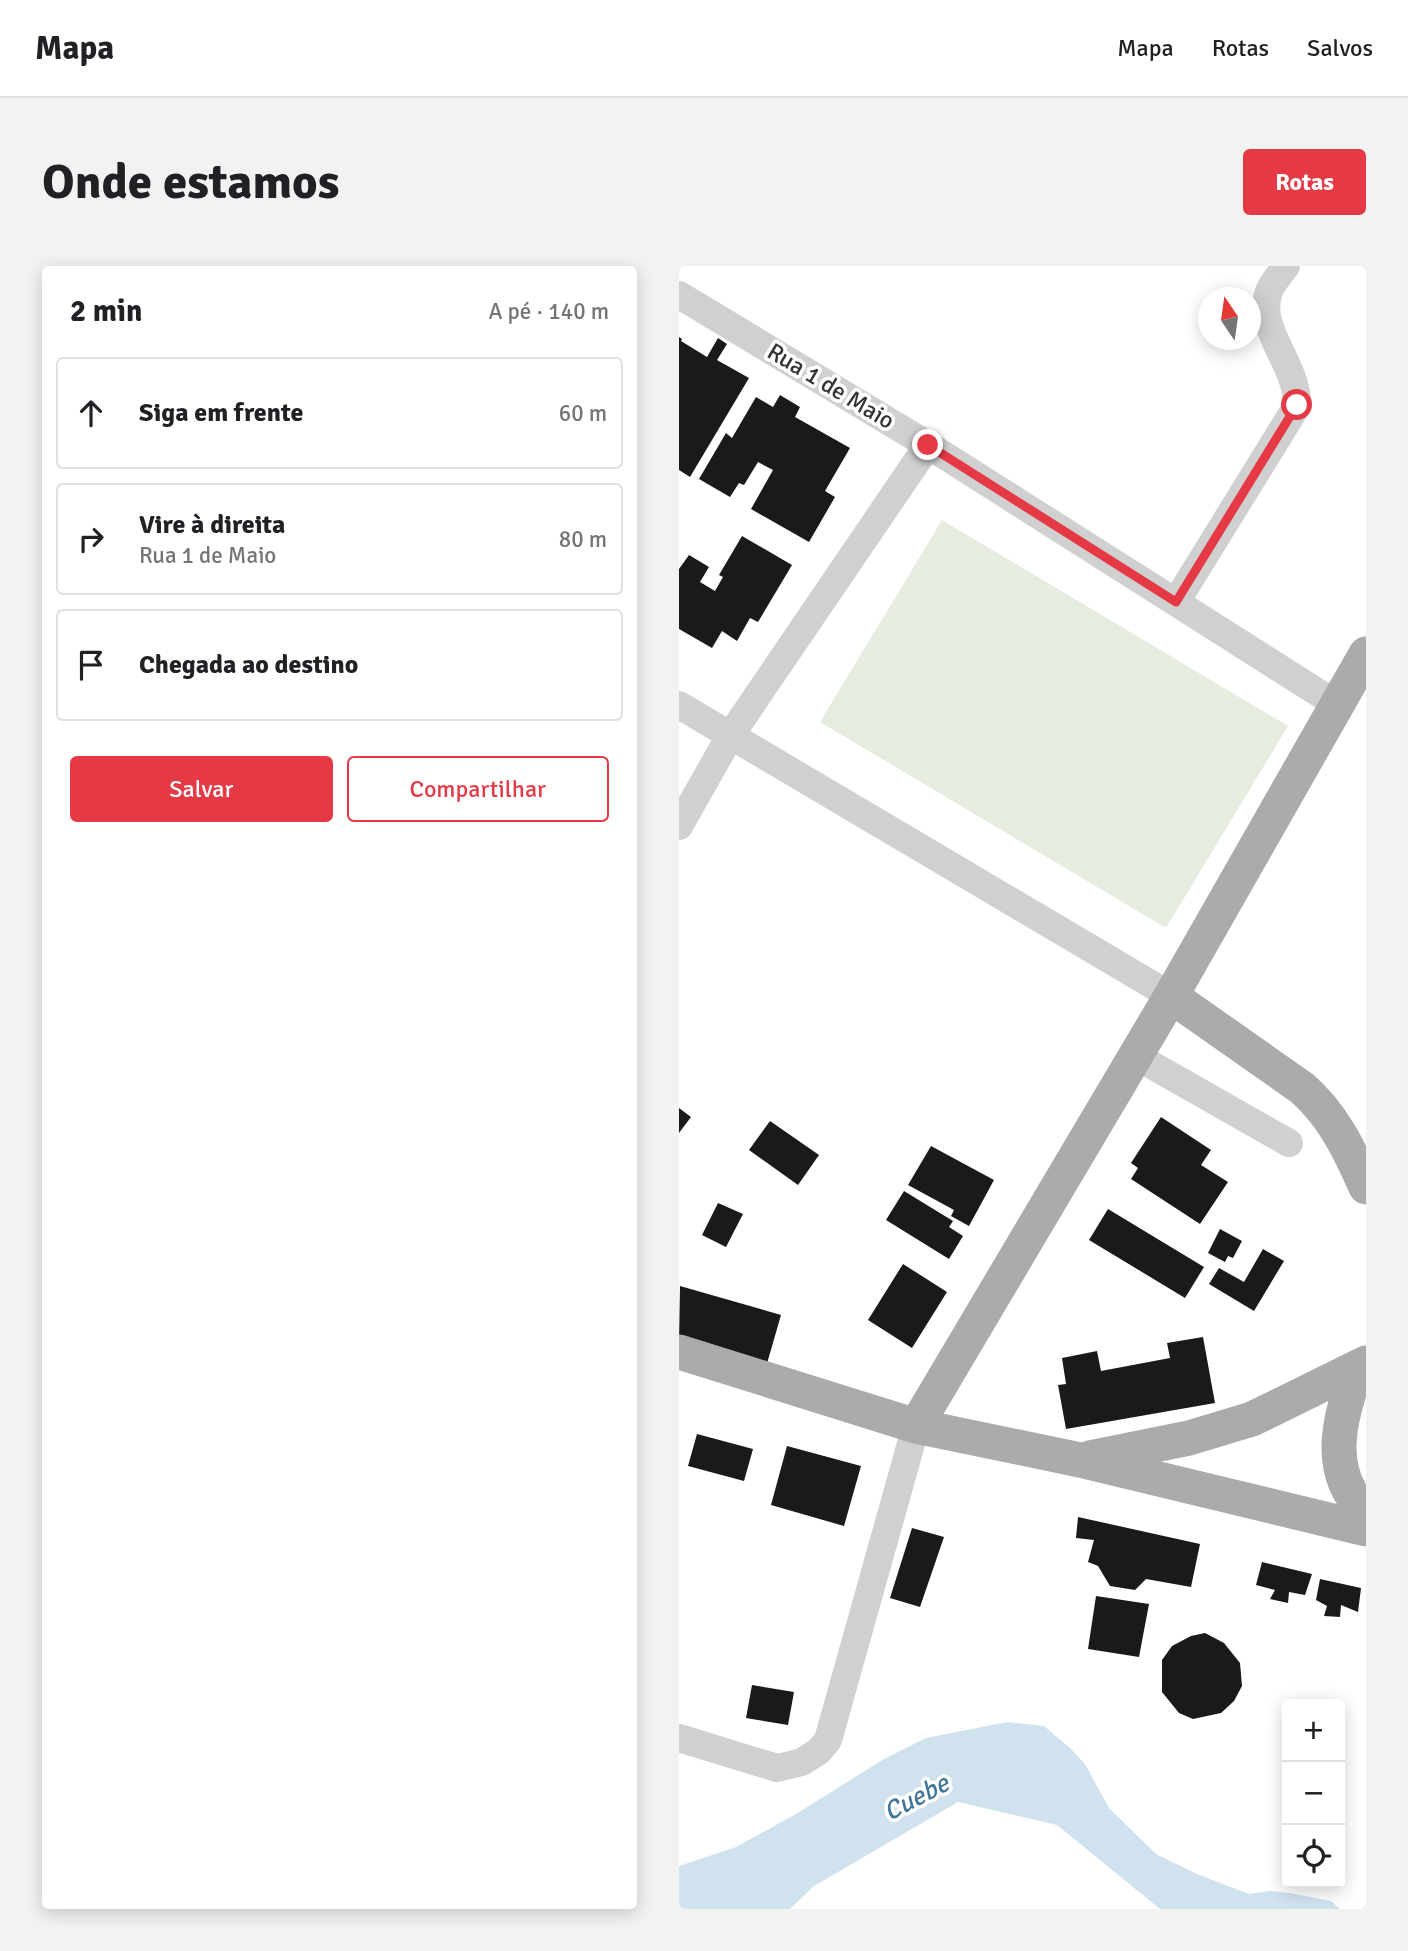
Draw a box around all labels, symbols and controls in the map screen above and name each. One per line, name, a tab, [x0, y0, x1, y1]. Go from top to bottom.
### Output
text: Mapa	[35, 28, 114, 69]
text: Mapa	[1117, 33, 1174, 63]
text: Rotas	[1212, 33, 1269, 63]
text: Salvos	[1307, 33, 1373, 63]
button: Rotas	[1243, 149, 1366, 215]
text: Onde estamos	[42, 152, 339, 212]
north arrow	[1198, 287, 1261, 350]
text: 2 min	[70, 293, 142, 330]
text: A pé · 140 m	[488, 297, 609, 326]
street label: Rua 1 de Maio	[762, 336, 900, 436]
route start	[1281, 389, 1312, 420]
icon: ahead	[72, 394, 110, 432]
text: Siga em frente	[139, 397, 303, 429]
text: 60 m	[559, 399, 607, 428]
route end	[912, 429, 943, 460]
text: Vire à direita	[139, 509, 285, 541]
icon: right	[72, 520, 110, 558]
text: 80 m	[559, 525, 607, 554]
text: Rua 1 de Maio	[139, 541, 276, 570]
icon: arrive	[72, 646, 110, 684]
text: Chegada ao destino	[139, 649, 358, 681]
button: Salvar	[70, 756, 333, 822]
button: Compartilhar	[347, 756, 609, 822]
map controls	[1282, 1699, 1345, 1888]
button: +	[1282, 1699, 1345, 1762]
button: −	[1282, 1762, 1345, 1825]
water label: Cuebe	[878, 1767, 956, 1828]
button: locate	[1282, 1825, 1345, 1888]

